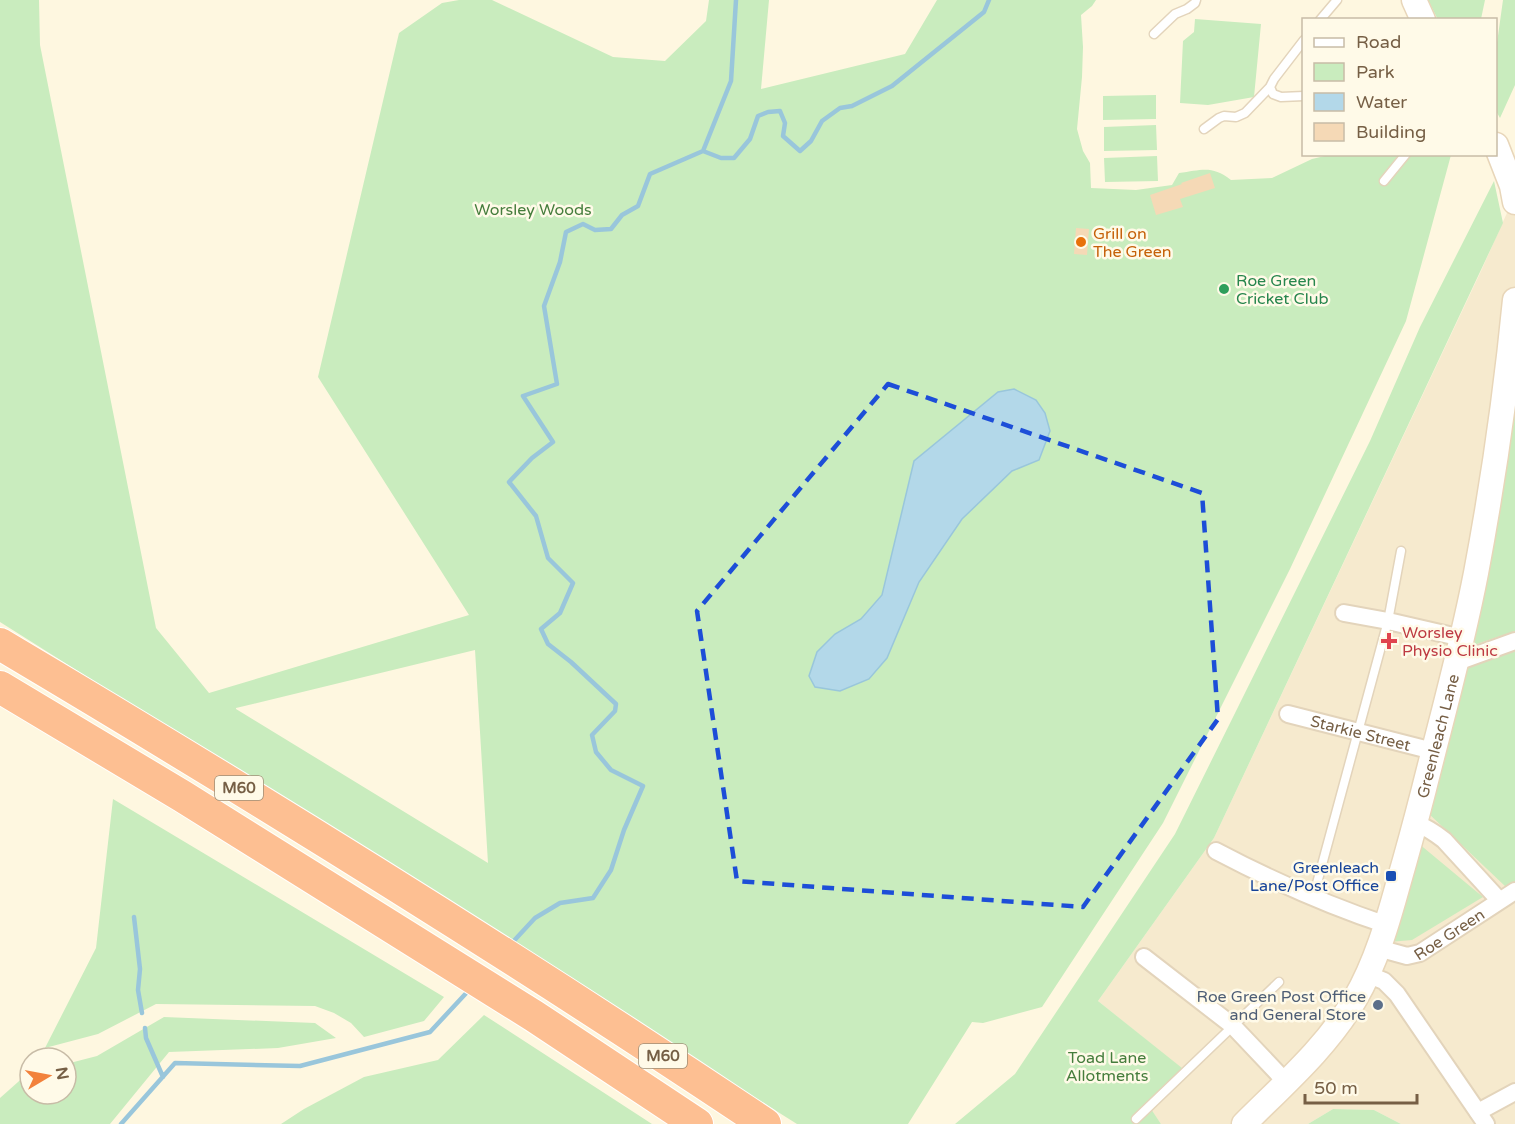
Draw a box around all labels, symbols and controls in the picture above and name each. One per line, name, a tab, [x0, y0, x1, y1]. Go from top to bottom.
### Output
legend	[1302, 18, 1497, 156]
text: Road	[1356, 31, 1401, 53]
text: Park	[1356, 61, 1395, 83]
text: Water	[1356, 91, 1407, 113]
text: Building	[1356, 121, 1426, 143]
park label: Worsley Woods	[474, 200, 592, 220]
place label: Grill on The Green	[1093, 224, 1171, 262]
marker: Grill on The Green	[1074, 235, 1088, 249]
place label: Roe Green Cricket Club	[1236, 271, 1329, 309]
marker: Roe Green Cricket Club	[1217, 282, 1231, 296]
place label: Worsley Physio Clinic	[1402, 623, 1498, 661]
marker: Worsley Physio Clinic	[1380, 632, 1398, 650]
street label: Greenleach Lane	[1413, 672, 1464, 801]
street label: Starkie Street	[1308, 711, 1413, 756]
road number: M60	[215, 776, 263, 800]
place label: Greenleach Lane/Post Office	[1250, 858, 1379, 896]
marker: Greenleach Lane/Post Office	[1384, 869, 1398, 883]
street label: Roe Green	[1410, 905, 1489, 965]
place label: Roe Green Post Office and General Store	[1196, 987, 1366, 1025]
marker: Roe Green Post Office and General Store	[1371, 998, 1385, 1012]
road number: M60	[639, 1044, 687, 1068]
north arrow	[18, 1046, 78, 1106]
park label: Toad Lane Allotments	[1066, 1048, 1148, 1086]
text: N	[51, 1066, 73, 1082]
scale bar	[1305, 1067, 1418, 1105]
text: 50 m	[1314, 1077, 1358, 1099]

